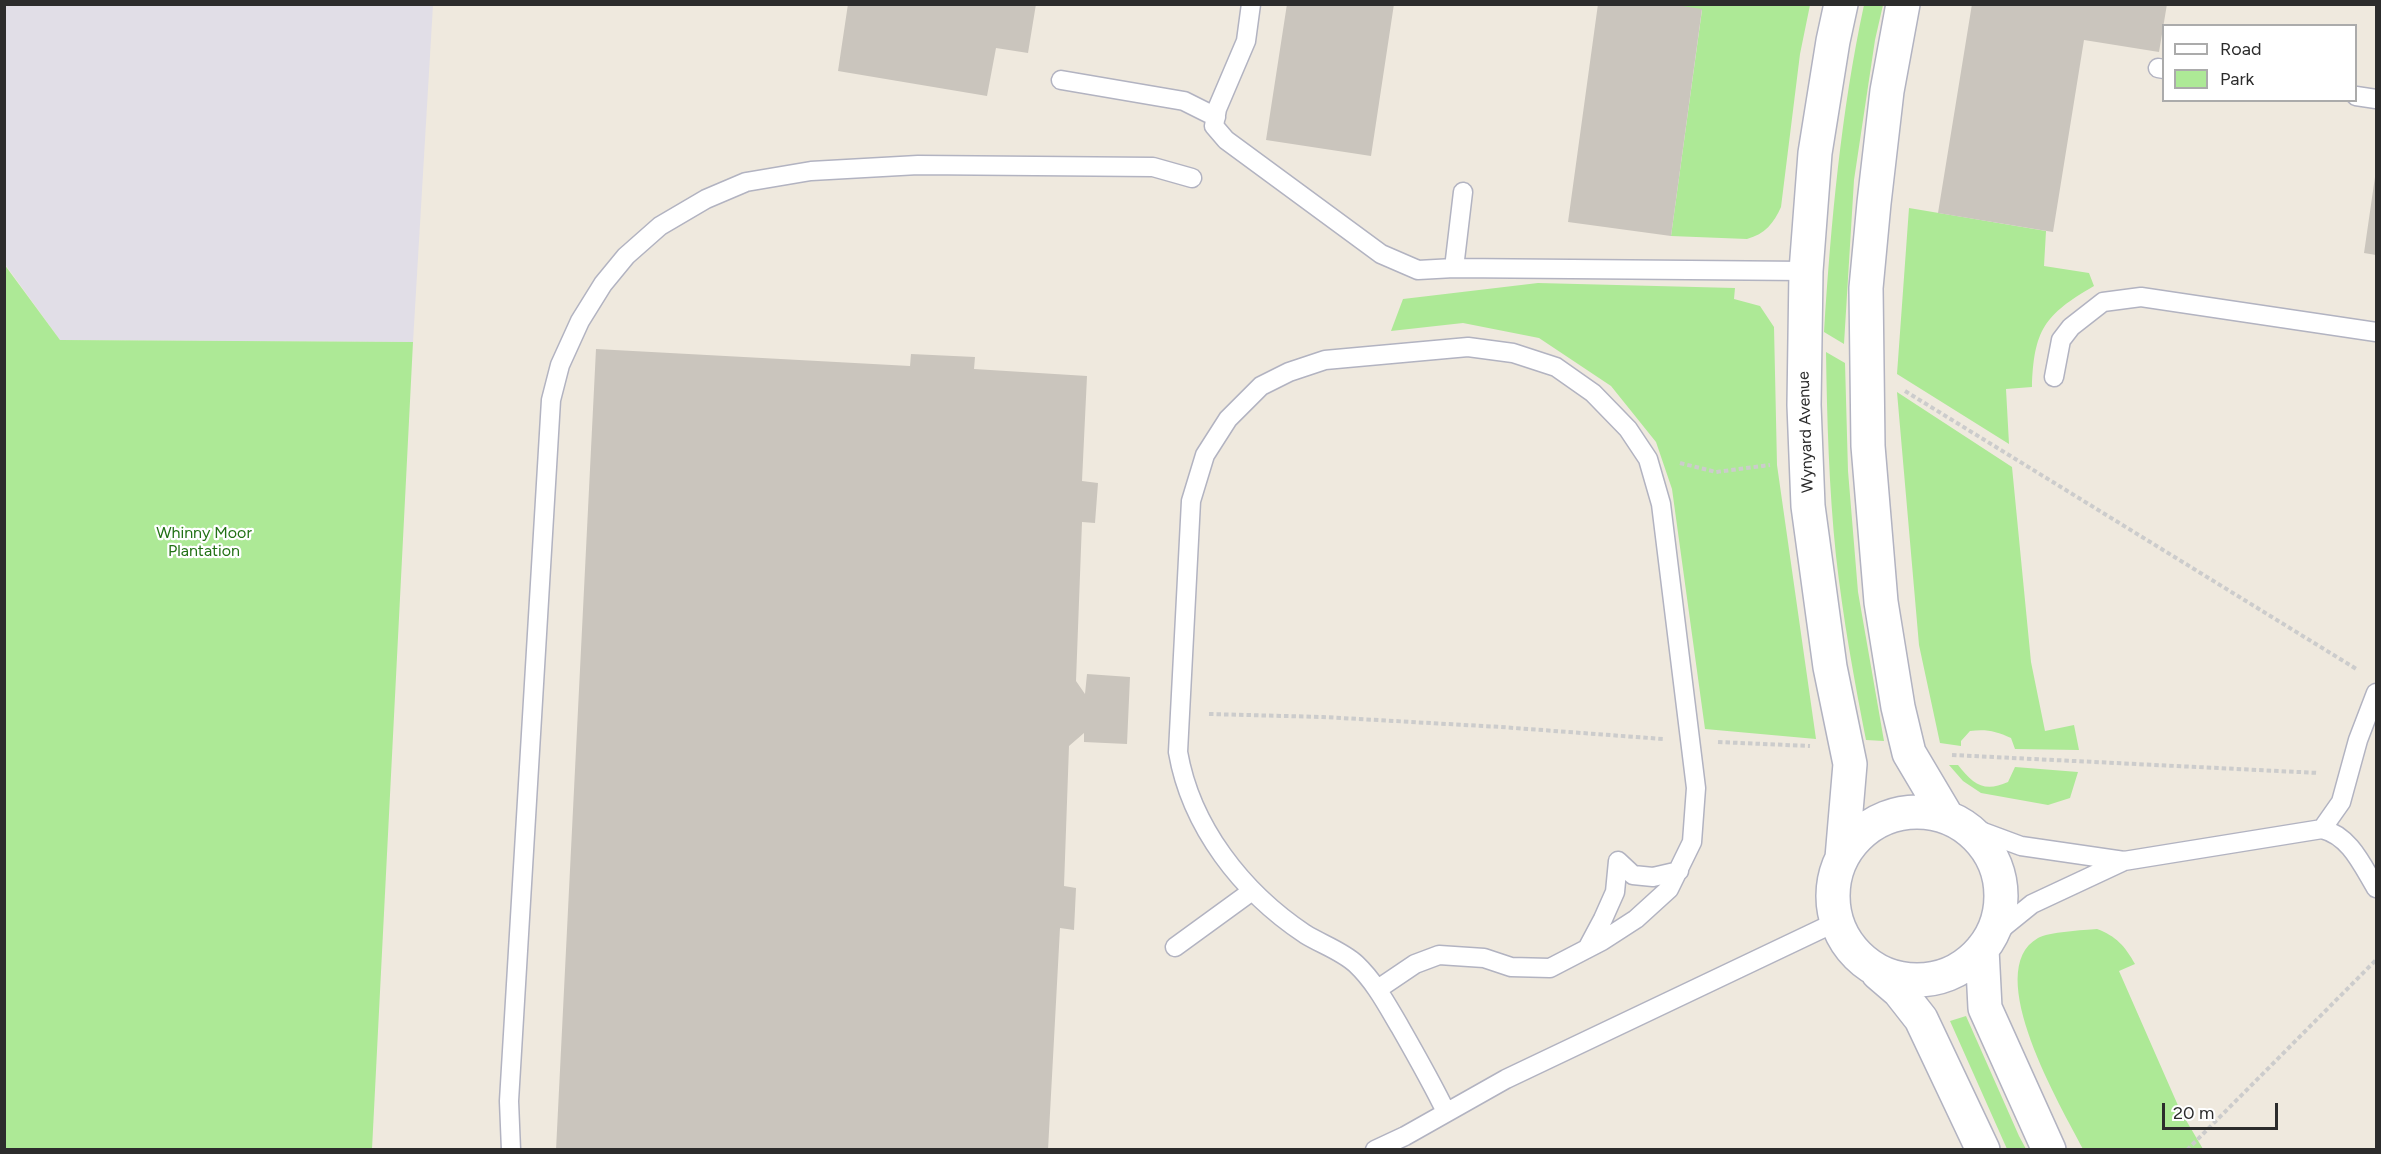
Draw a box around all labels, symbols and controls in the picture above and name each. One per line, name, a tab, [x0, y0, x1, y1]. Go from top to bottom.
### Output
legend	[2162, 24, 2357, 102]
text: Road	[2220, 38, 2261, 60]
text: Park	[2220, 68, 2254, 90]
street label: Wynyard Avenue	[1794, 371, 1818, 493]
park label: Whinny Moor Plantation	[156, 523, 252, 561]
scale bar	[2165, 1091, 2280, 1129]
text: 20 m	[2173, 1102, 2214, 1124]

